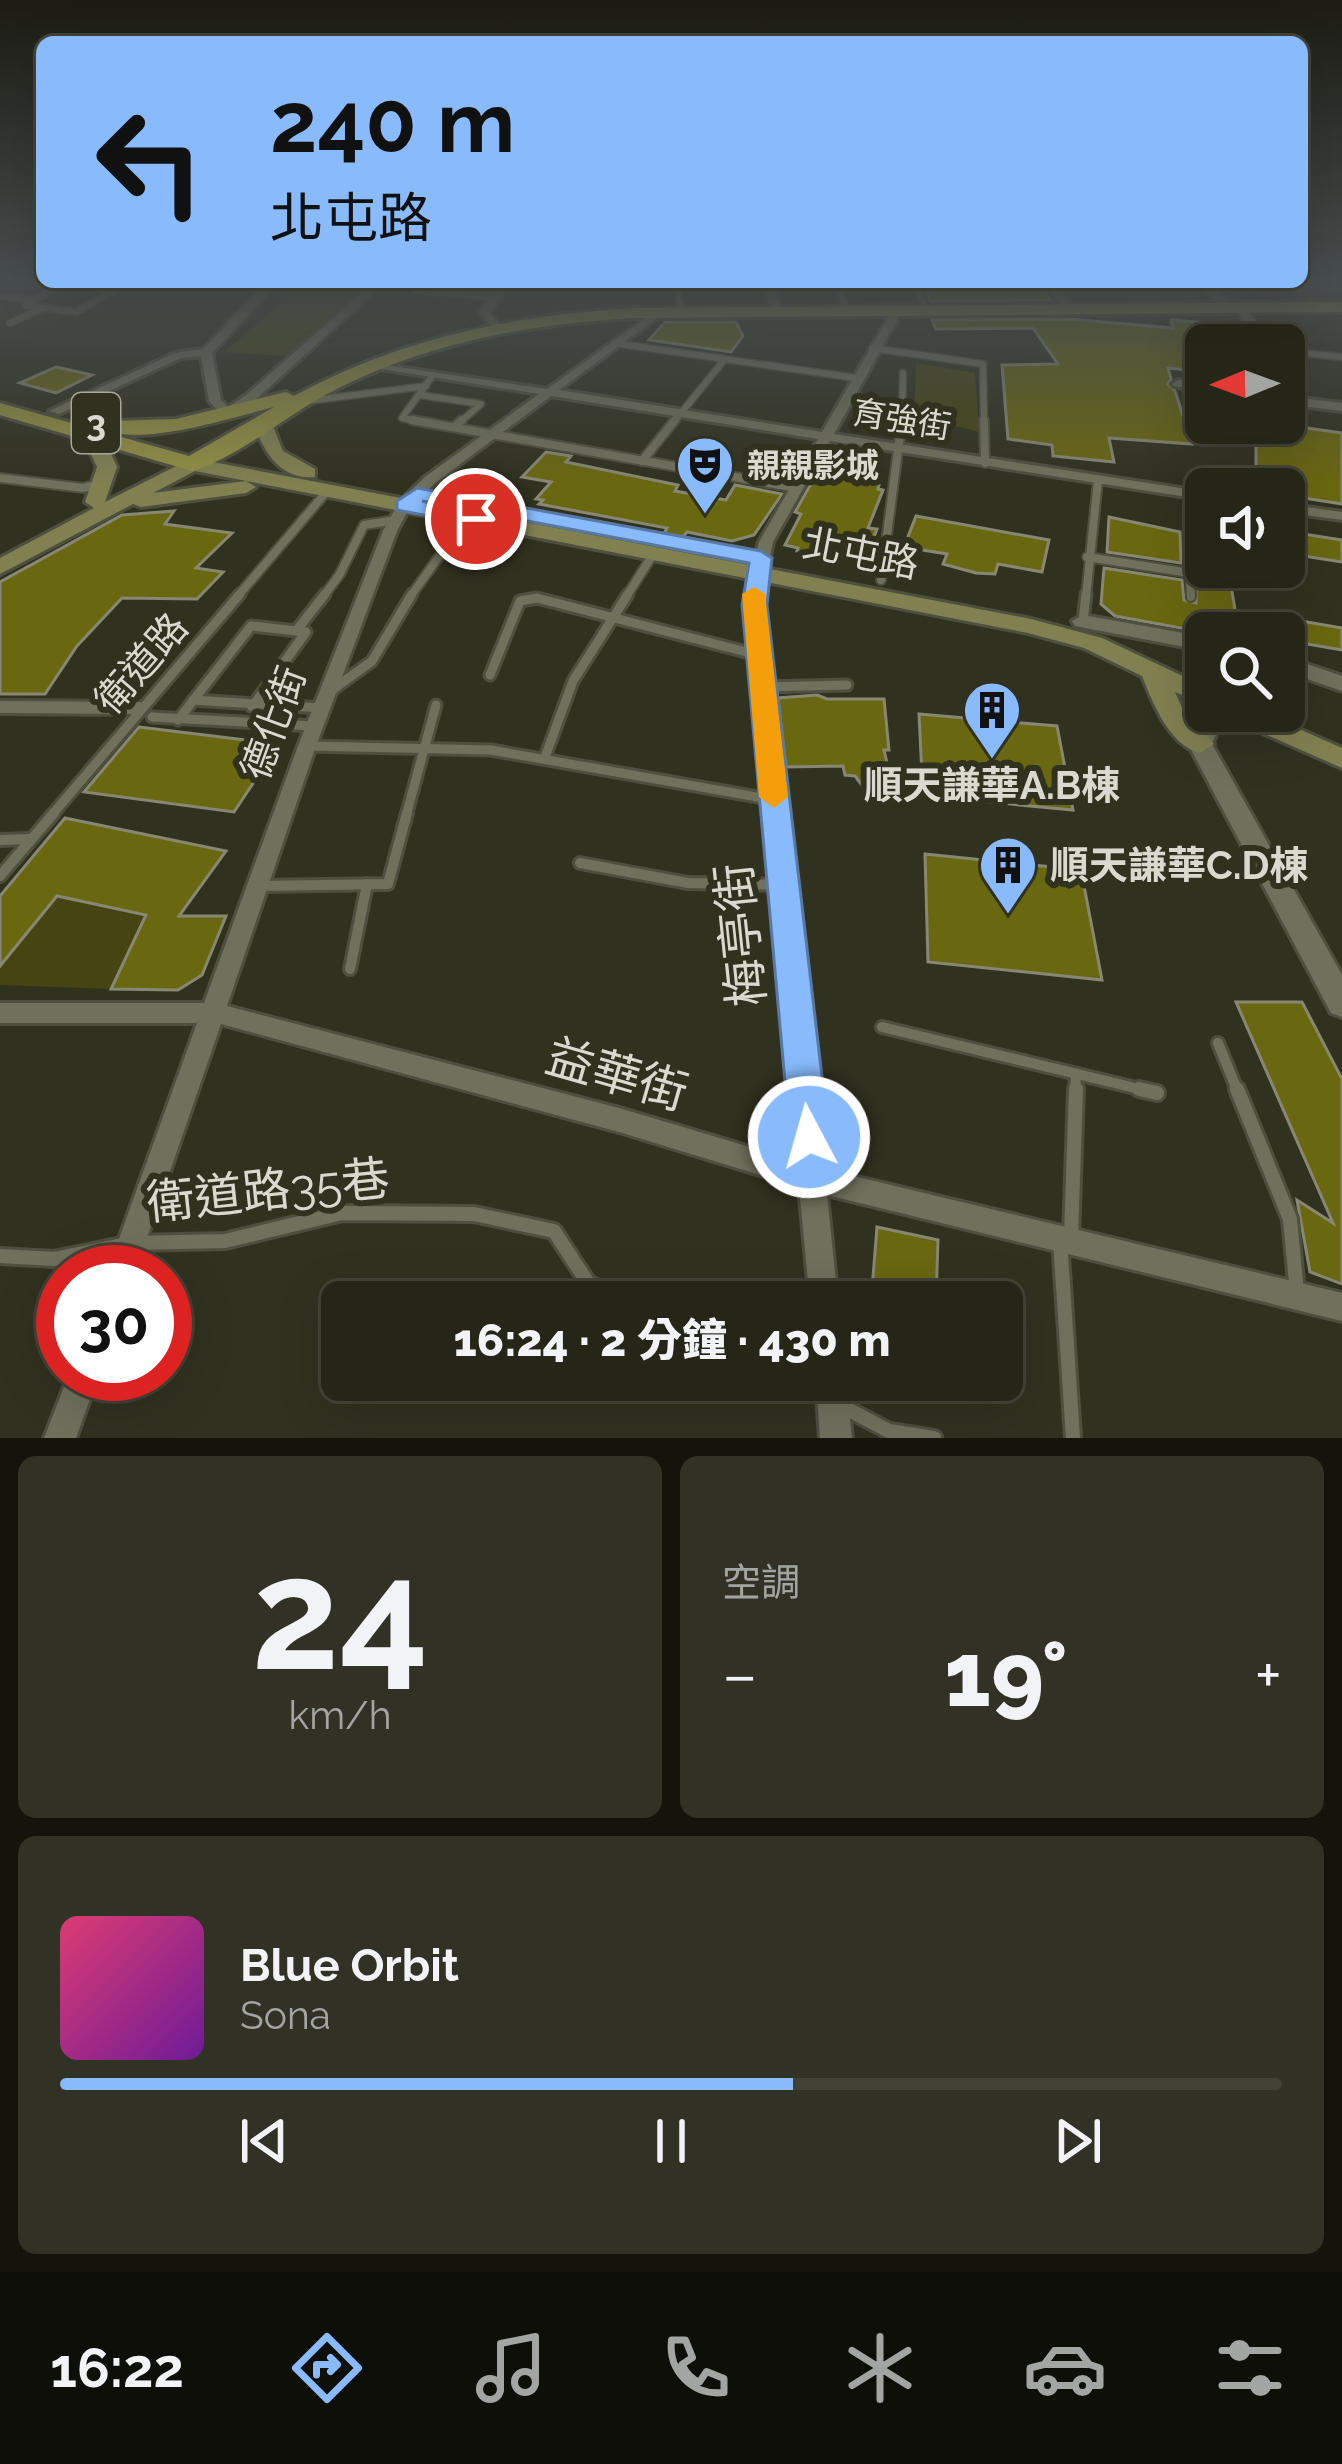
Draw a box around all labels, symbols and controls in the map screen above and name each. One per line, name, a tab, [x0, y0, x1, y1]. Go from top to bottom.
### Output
text: 240 m	[270, 73, 515, 172]
icon: left	[72, 84, 228, 240]
text: 北屯路	[270, 186, 432, 250]
north arrow	[1185, 324, 1305, 444]
map controls	[1185, 324, 1305, 732]
street label: 育強街	[850, 392, 954, 446]
road number: 3	[72, 393, 120, 453]
theatre icon: 親親影城	[674, 434, 736, 516]
place label: 親親影城	[747, 446, 879, 485]
pin	[425, 468, 527, 570]
button: sound	[1185, 468, 1305, 588]
icon: arrive	[443, 486, 509, 552]
street label: 北屯路	[799, 519, 923, 587]
street label: 衛道路	[85, 604, 197, 722]
button: search	[1185, 612, 1305, 732]
street label: 德化街	[231, 660, 315, 786]
building icon: 順天謙華A.B棟	[961, 679, 1023, 761]
place label: 順天謙華A.B棟	[864, 762, 1120, 808]
building icon: 順天謙華C.D棟	[977, 834, 1039, 916]
place label: 順天謙華C.D棟	[1050, 842, 1308, 888]
street label: 梅亭街	[705, 860, 775, 1010]
street label: 益華街	[540, 1027, 694, 1121]
position arrow	[746, 1074, 872, 1200]
street label: 衛道路35巷	[144, 1149, 392, 1231]
speed limit sign: 30	[36, 1245, 192, 1401]
text: 16:24 · 2 分鐘 · 430 m	[454, 1314, 890, 1367]
text: 24	[251, 1522, 429, 1706]
text: 空調	[722, 1559, 800, 1605]
text: 19°	[944, 1621, 1068, 1727]
text: −	[722, 1636, 758, 1713]
text: +	[1255, 1636, 1282, 1713]
text: km/h	[289, 1692, 391, 1738]
text: Blue Orbit	[240, 1939, 459, 1992]
text: Sona	[240, 1992, 331, 2038]
icon: previous	[231, 2108, 297, 2174]
icon: pause	[638, 2108, 704, 2174]
icon: next	[1045, 2108, 1111, 2174]
icon: directions	[285, 2326, 369, 2410]
icon: music	[469, 2326, 553, 2410]
icon: phone	[654, 2326, 738, 2410]
icon: climate	[838, 2326, 922, 2410]
icon: car	[1023, 2326, 1107, 2410]
icon: filters	[1208, 2326, 1292, 2410]
text: 16:22	[50, 2336, 184, 2400]

